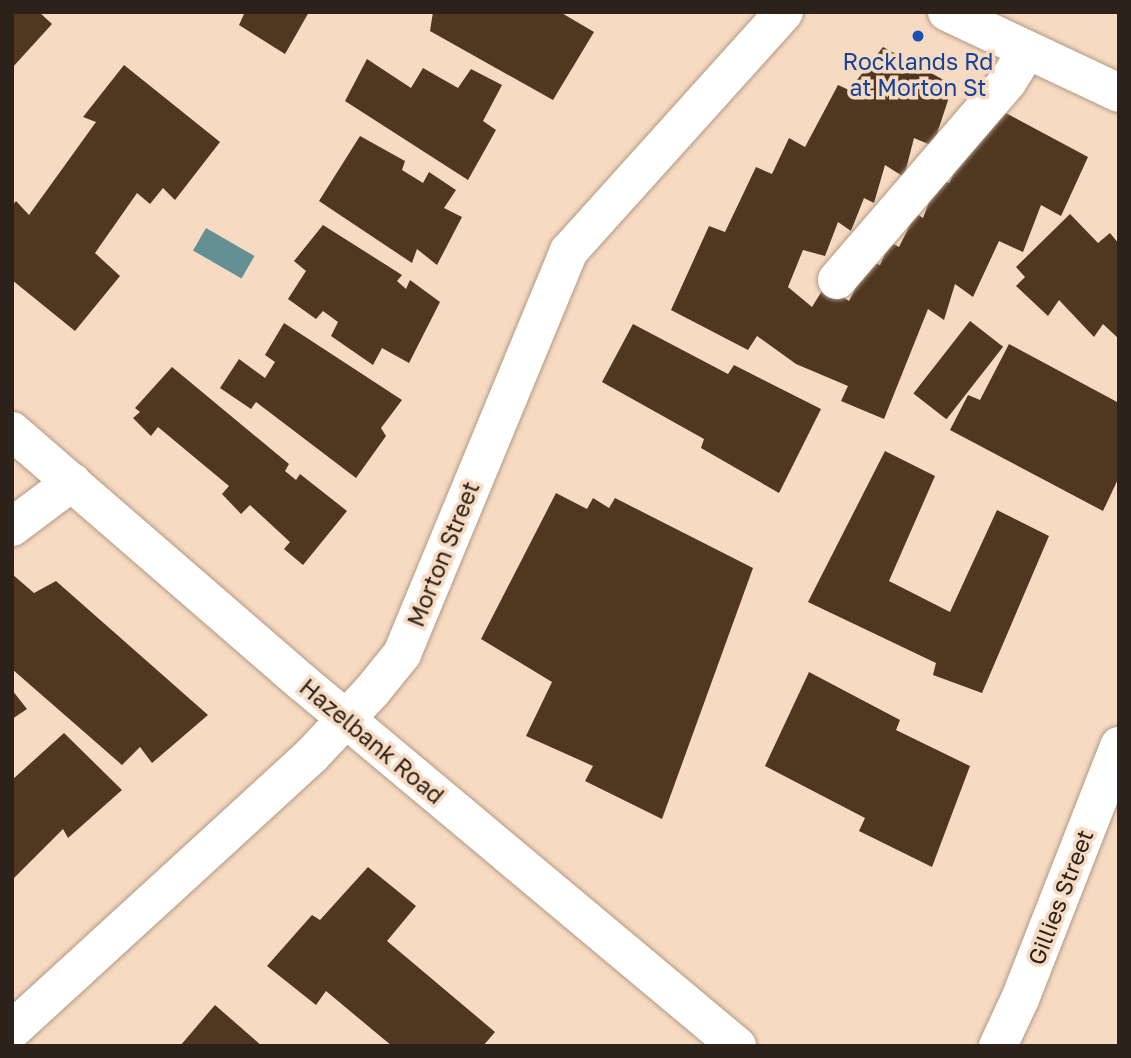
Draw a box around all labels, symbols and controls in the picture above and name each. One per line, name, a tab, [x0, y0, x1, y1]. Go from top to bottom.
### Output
marker: Rocklands Rd at Morton St	[910, 28, 926, 44]
place label: Rocklands Rd at Morton St	[843, 47, 993, 101]
street label: Morton Street	[401, 477, 485, 631]
street label: Hazelbank Road	[294, 673, 450, 809]
street label: Gillies Street	[1022, 825, 1098, 969]

